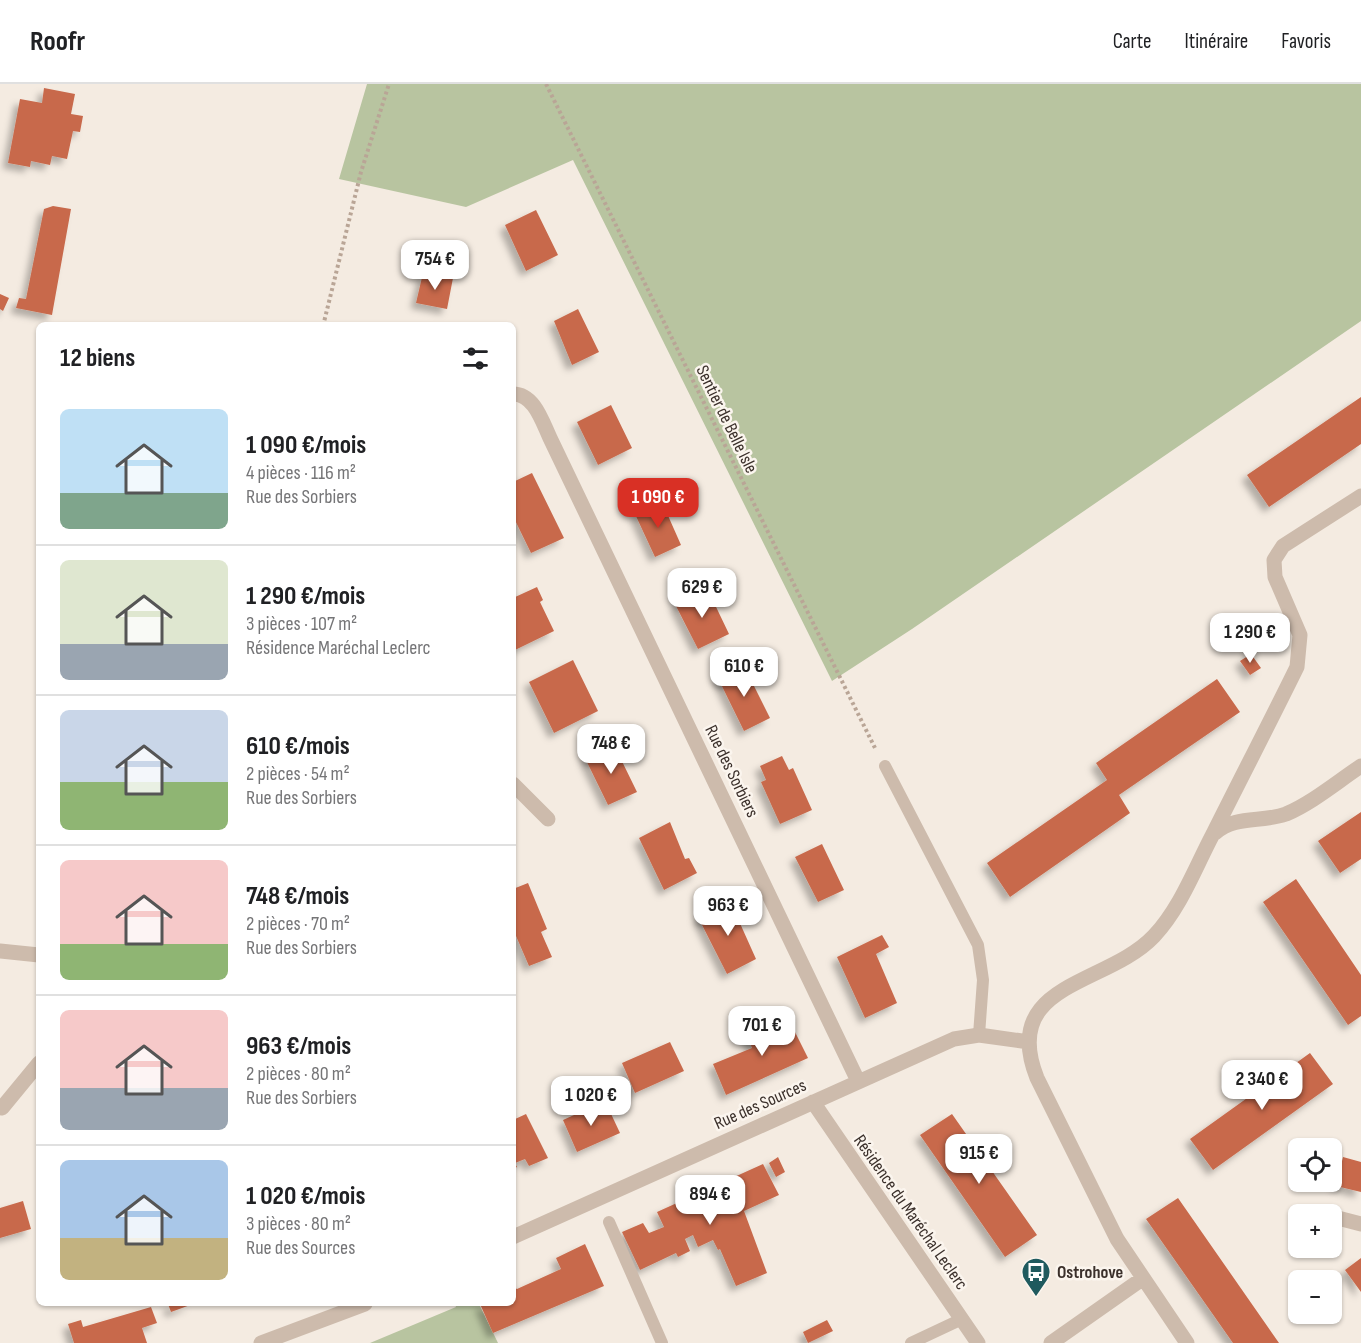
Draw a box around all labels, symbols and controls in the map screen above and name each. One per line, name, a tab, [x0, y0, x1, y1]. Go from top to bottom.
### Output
text: Roofr	[30, 25, 85, 58]
text: Carte	[1113, 29, 1152, 54]
text: Itinéraire	[1185, 29, 1248, 54]
text: Favoris	[1281, 29, 1331, 54]
pin: 754 €	[393, 240, 477, 291]
text: 754 €	[415, 247, 455, 271]
icon: filters	[459, 342, 492, 375]
text: 12 biens	[60, 343, 135, 374]
street label: Sentier de Belle Isle	[691, 362, 762, 476]
text: 1 090 €/mois	[246, 430, 366, 461]
icon: home	[108, 433, 180, 505]
text: 4 pièces · 116 m²	[246, 461, 356, 485]
pin: 1 090 €	[603, 478, 713, 529]
text: Rue des Sorbiers	[246, 485, 357, 509]
text: 1 090 €	[632, 485, 684, 509]
pin: 629 €	[660, 568, 744, 619]
text: 629 €	[681, 575, 723, 599]
text: 1 290 €/mois	[246, 581, 365, 612]
icon: home	[108, 584, 180, 656]
text: 3 pièces · 107 m²	[246, 612, 357, 636]
pin: 1 290 €	[1195, 613, 1305, 664]
text: 1 290 €	[1224, 620, 1276, 644]
text: Résidence Maréchal Leclerc	[246, 636, 431, 660]
pin: 610 €	[702, 647, 786, 698]
text: 610 €	[724, 654, 764, 678]
street label: Rue des Sorbiers	[700, 722, 763, 821]
pin: 748 €	[569, 724, 653, 775]
text: 610 €/mois	[246, 731, 350, 762]
text: 748 €	[591, 731, 631, 755]
icon: home	[108, 734, 180, 806]
text: 2 pièces · 54 m²	[246, 762, 350, 786]
text: Rue des Sorbiers	[246, 786, 357, 810]
text: 748 €/mois	[246, 881, 349, 912]
icon: home	[108, 884, 180, 956]
pin: 963 €	[686, 886, 770, 937]
text: 963 €	[707, 893, 749, 917]
text: 2 pièces · 70 m²	[246, 912, 350, 936]
text: Rue des Sorbiers	[246, 936, 357, 960]
pin: 701 €	[720, 1006, 804, 1057]
text: 701 €	[742, 1013, 782, 1037]
text: 963 €/mois	[246, 1031, 351, 1062]
icon: home	[108, 1034, 180, 1106]
pin: 2 340 €	[1207, 1060, 1317, 1111]
text: 2 pièces · 80 m²	[246, 1062, 351, 1086]
text: 2 340 €	[1235, 1067, 1289, 1091]
street label: Rue des Sources	[711, 1075, 809, 1134]
pin: 1 020 €	[536, 1076, 646, 1127]
text: 1 020 €	[565, 1083, 617, 1107]
text: Rue des Sorbiers	[246, 1086, 357, 1110]
street label: Résidence du Maréchal Leclerc	[849, 1131, 972, 1294]
pin: 915 €	[937, 1134, 1021, 1185]
map controls	[1288, 1138, 1342, 1324]
button: locate	[1288, 1138, 1342, 1192]
text: 915 €	[959, 1141, 999, 1165]
pin: 894 €	[668, 1175, 752, 1226]
text: 1 020 €/mois	[246, 1181, 365, 1212]
text: 894 €	[689, 1182, 731, 1206]
icon: home	[108, 1184, 180, 1256]
button: +	[1288, 1204, 1342, 1258]
text: 3 pièces · 80 m²	[246, 1212, 351, 1236]
text: Rue des Sources	[246, 1236, 355, 1260]
bus stop icon: Ostrohove	[1020, 1256, 1052, 1298]
place label: Ostrohove	[1057, 1262, 1123, 1283]
button: −	[1288, 1270, 1342, 1324]

